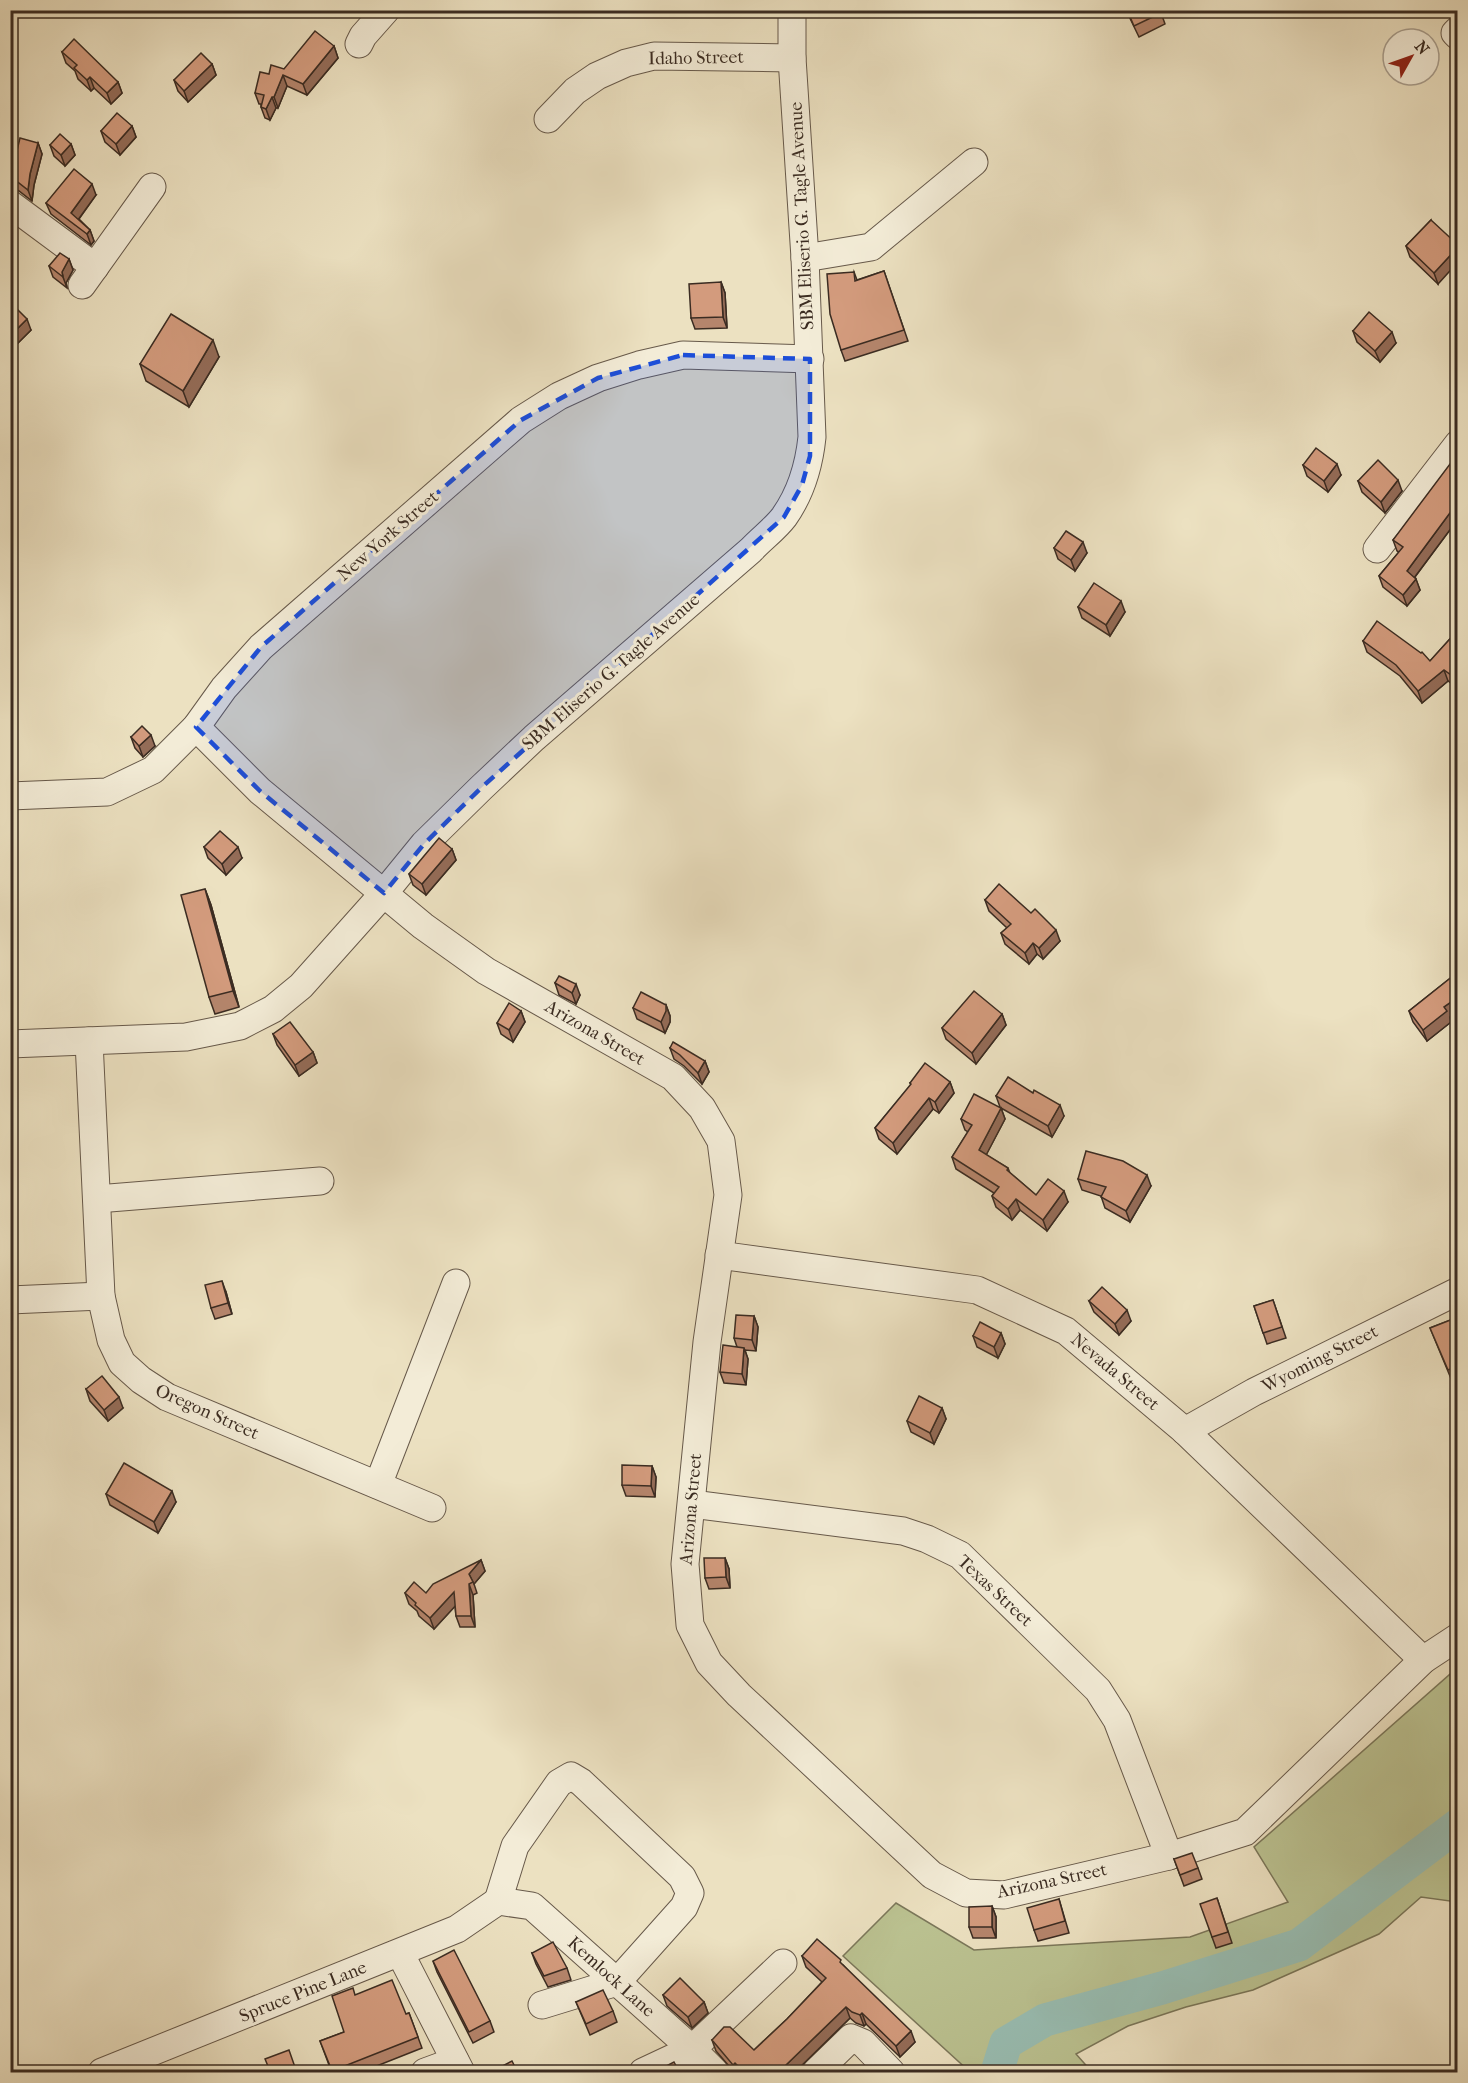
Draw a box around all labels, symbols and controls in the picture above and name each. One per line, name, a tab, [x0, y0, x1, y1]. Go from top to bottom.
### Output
north arrow	[1381, 27, 1441, 87]
text: N	[1411, 37, 1434, 59]
street label: Idaho Street	[648, 47, 744, 69]
street label: SBM Eliserio G. Tagle Avenue	[786, 101, 818, 331]
street label: New York Street	[333, 486, 443, 586]
street label: SBM Eliserio G. Tagle Avenue	[518, 589, 704, 755]
street label: Arizona Street	[540, 995, 649, 1070]
street label: Wyoming Street	[1258, 1321, 1382, 1398]
street label: Nevada Street	[1067, 1329, 1164, 1415]
street label: Oregon Street	[152, 1380, 263, 1444]
street label: Arizona Street	[676, 1452, 706, 1567]
street label: Texas Street	[953, 1551, 1037, 1632]
street label: Arizona Street	[994, 1859, 1109, 1903]
street label: Kemlock Lane	[563, 1932, 659, 2022]
street label: Spruce Pine Lane	[236, 1957, 370, 2027]

